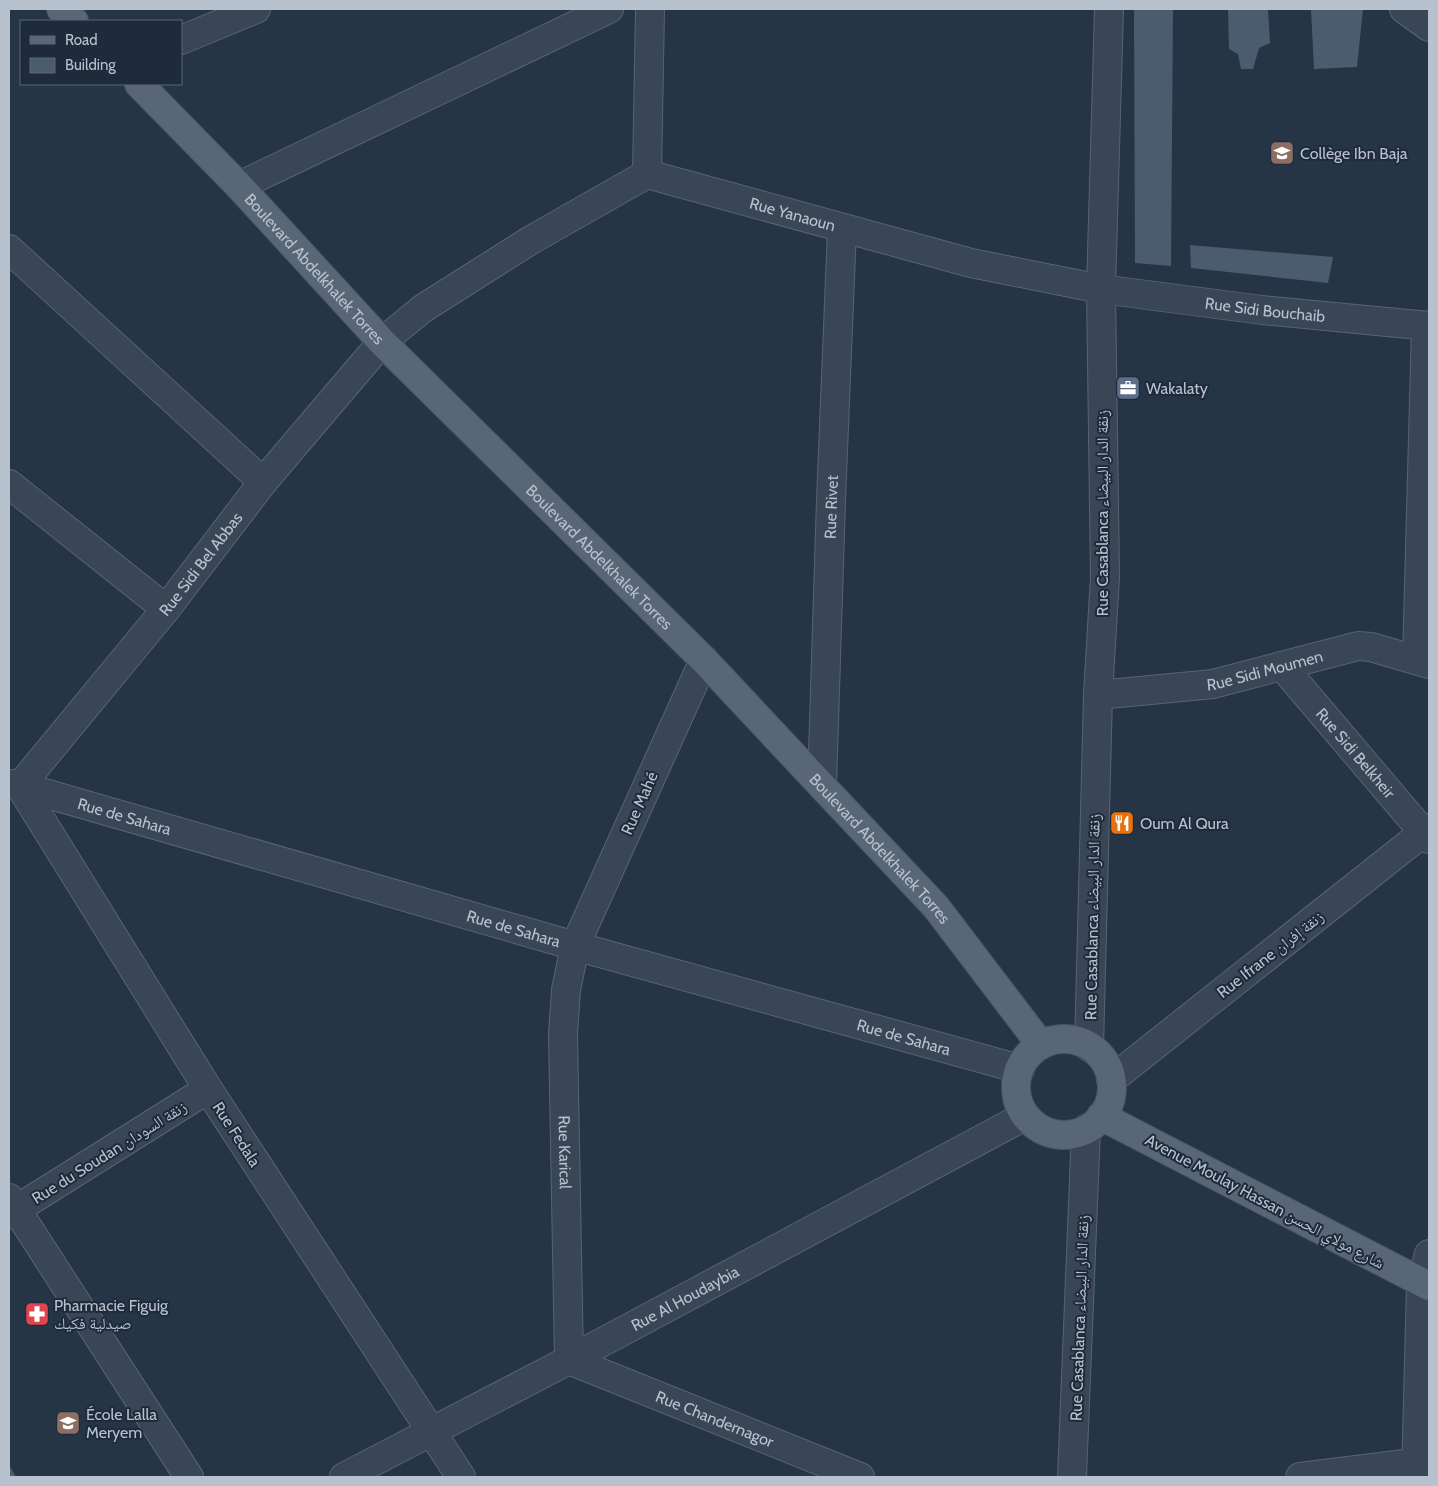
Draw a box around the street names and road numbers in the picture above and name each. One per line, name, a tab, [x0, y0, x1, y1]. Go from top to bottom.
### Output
street label: Boulevard Abdelkhalek Torres	[240, 190, 389, 349]
street label: Rue Yanaoun	[747, 194, 838, 235]
street label: Rue Sidi Bouchaib	[1204, 294, 1326, 326]
street label: Rue Casablanca زنقة الدار البيضاء	[1093, 410, 1112, 616]
street label: Rue Rivet	[821, 474, 842, 539]
street label: Boulevard Abdelkhalek Torres	[522, 481, 676, 634]
street label: Rue Sidi Bel Abbas	[155, 508, 247, 620]
street label: Rue Sidi Moumen	[1206, 647, 1325, 695]
street label: Rue Sidi Belkheir	[1312, 704, 1400, 803]
street label: Rue Mahé	[617, 769, 662, 838]
street label: Boulevard Abdelkhalek Torres	[805, 770, 954, 928]
street label: Rue de Sahara	[75, 794, 174, 839]
street label: Rue Casablanca زنقة الدار البيضاء	[1081, 814, 1104, 1020]
street label: Rue de Sahara	[465, 906, 563, 951]
street label: Rue Ifrane زنقة إفران	[1213, 907, 1328, 1003]
street label: Rue de Sahara	[855, 1015, 953, 1059]
street label: Rue du Soudan زنقة السودان	[28, 1097, 191, 1209]
street label: Rue Fedala	[209, 1098, 265, 1171]
street label: Rue Karical	[555, 1115, 575, 1189]
street label: Avenue Moulay Hassan شارع مولاي الحسن	[1141, 1130, 1387, 1275]
street label: Rue Casablanca زنقة الدار البيضاء	[1066, 1215, 1093, 1421]
street label: Rue Al Houdaybia	[628, 1262, 743, 1335]
street label: Rue Chandernagor	[653, 1387, 777, 1452]

